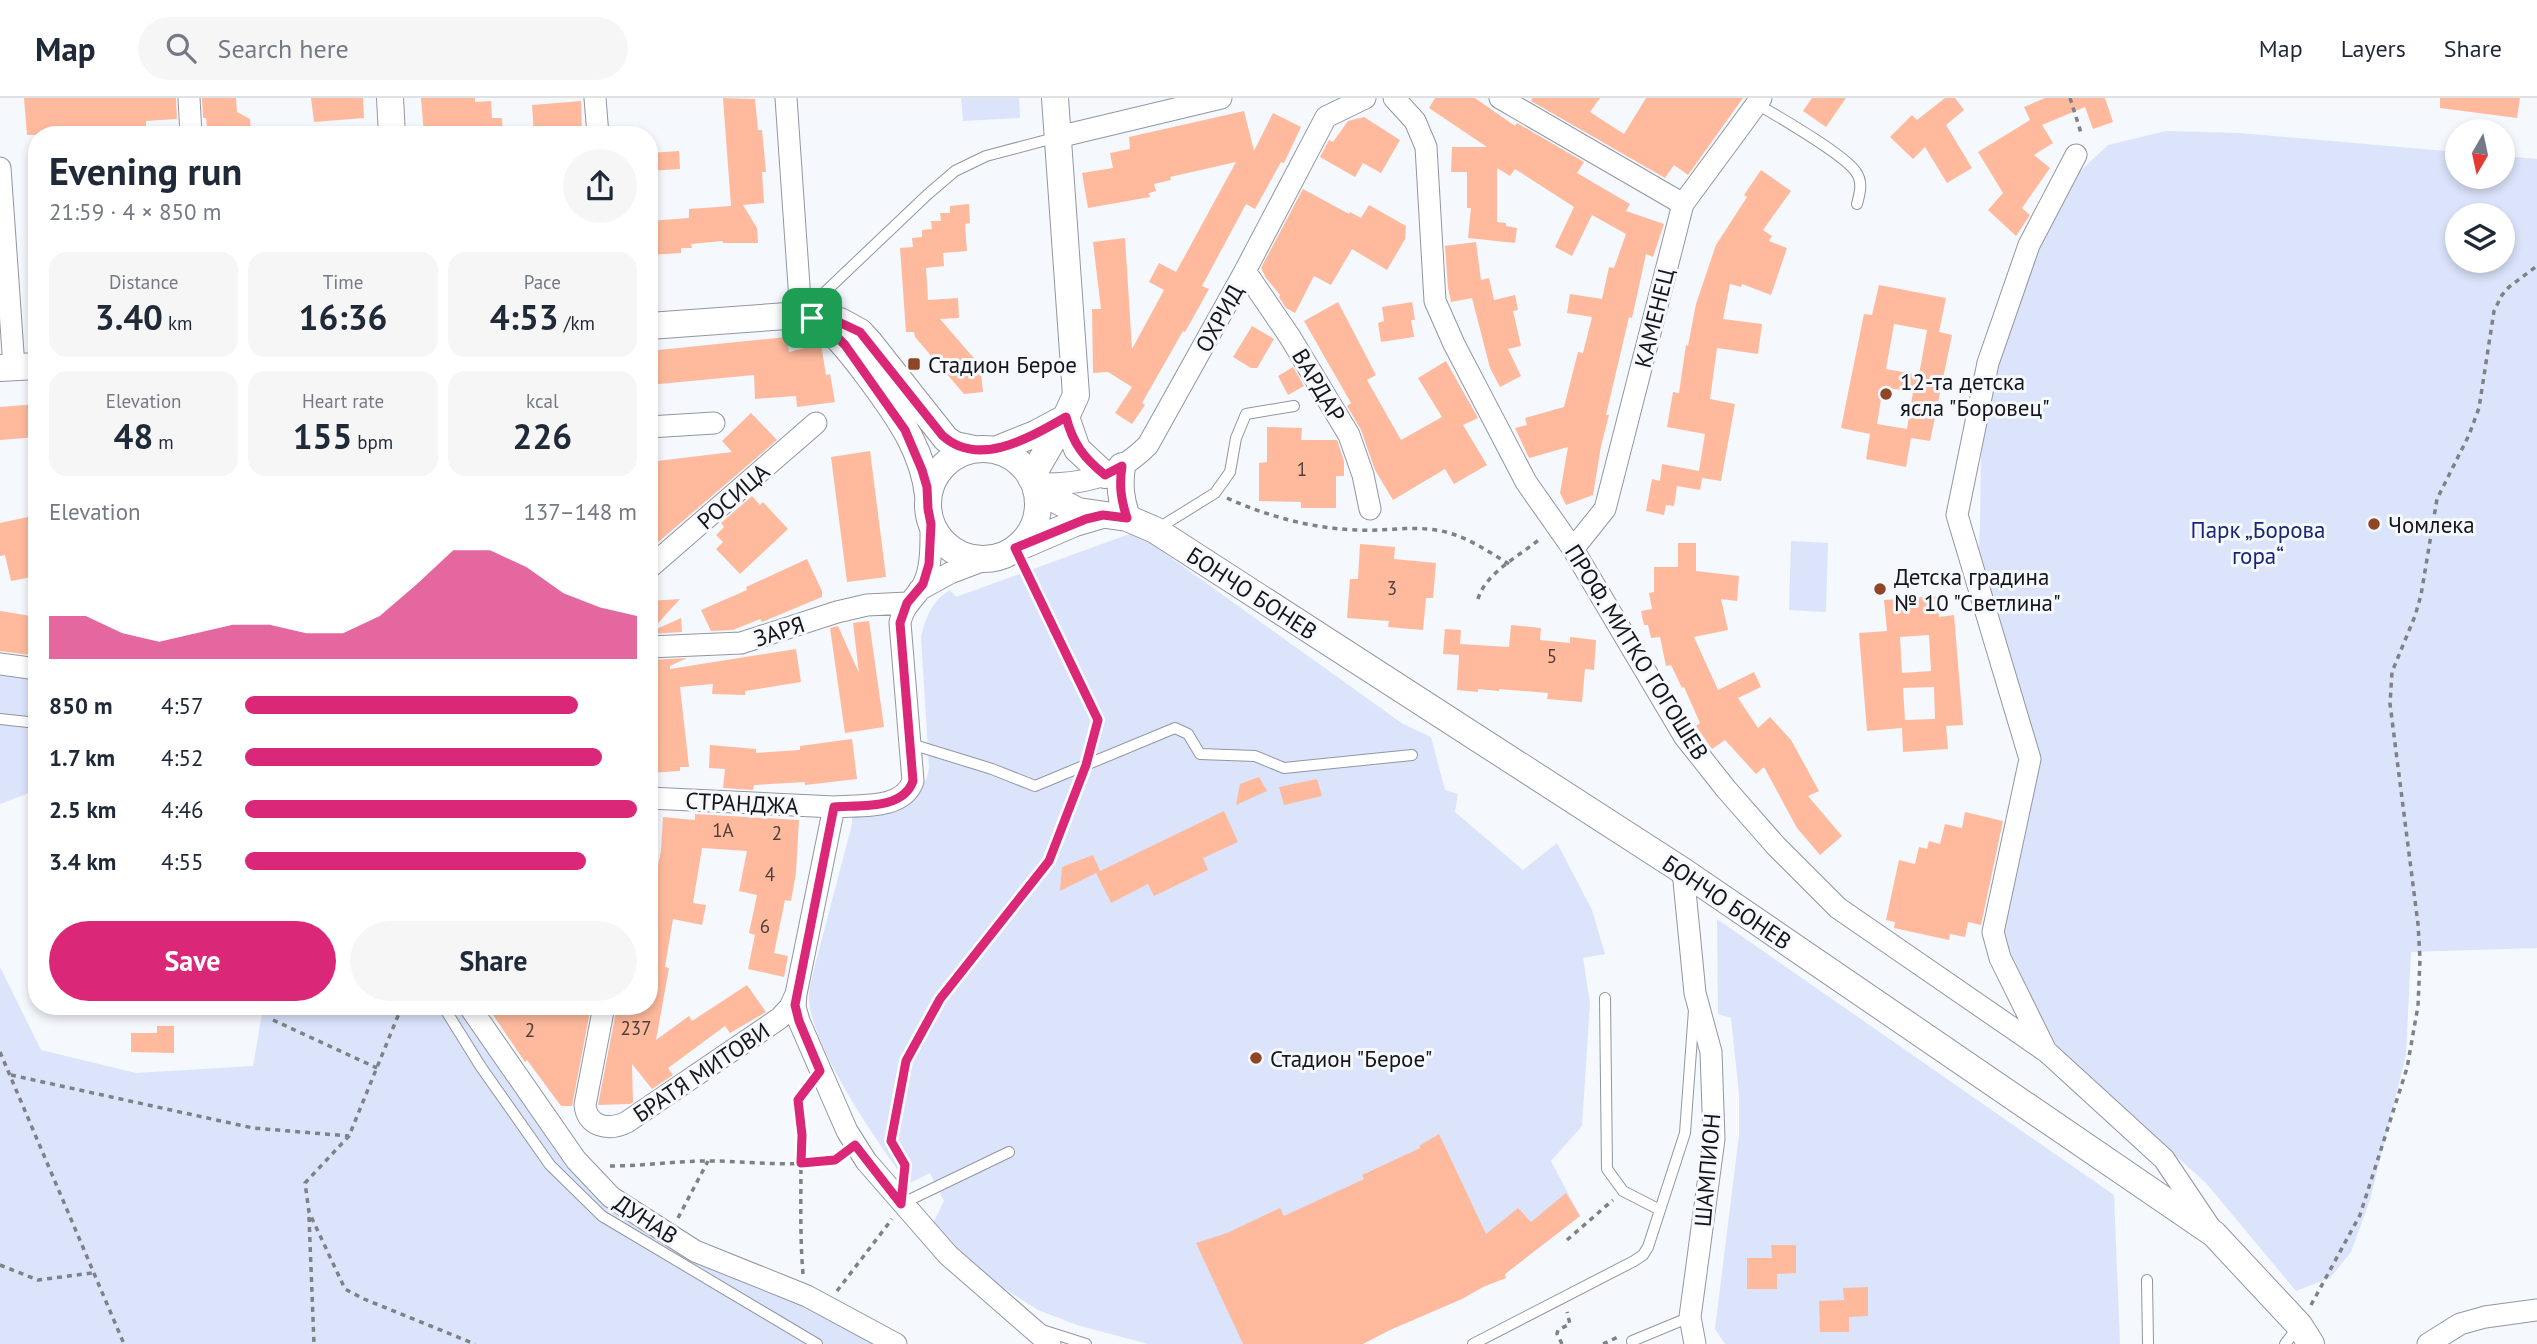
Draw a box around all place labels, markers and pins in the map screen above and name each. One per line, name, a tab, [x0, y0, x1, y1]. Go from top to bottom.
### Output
pin	[782, 288, 842, 348]
place label: Стадион Берое	[928, 350, 1077, 379]
marker: Стадион Берое	[906, 356, 922, 372]
place label: 12-та детска ясла "Боровец"	[1900, 367, 2050, 422]
marker: 12-та детска ясла "Боровец"	[1878, 386, 1894, 402]
place label: Чомлека	[2388, 510, 2475, 539]
marker: Чомлека	[2366, 516, 2382, 532]
place label: Детска градина № 10 "Светлина"	[1894, 562, 2061, 617]
marker: Детска градина № 10 "Светлина"	[1872, 581, 1888, 597]
place label: Стадион "Берое"	[1270, 1044, 1433, 1073]
marker: Стадион "Берое"	[1248, 1050, 1264, 1066]

